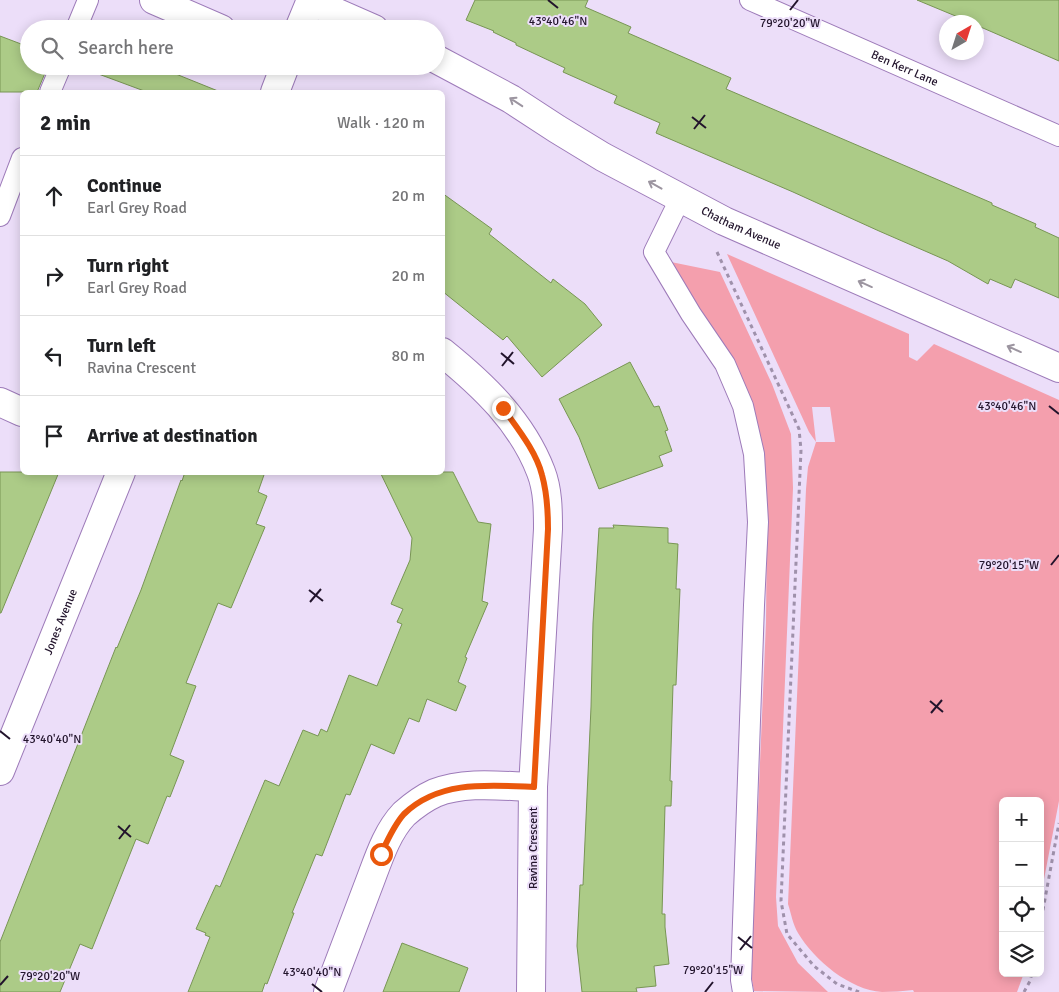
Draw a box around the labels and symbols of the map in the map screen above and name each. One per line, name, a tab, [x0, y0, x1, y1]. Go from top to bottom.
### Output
text: 43°40'46"N	[529, 14, 587, 29]
north arrow	[939, 15, 984, 60]
text: 79°20'20"W	[760, 16, 820, 31]
street label: Ben Kerr Lane	[869, 47, 941, 89]
one-way arrow	[509, 97, 523, 107]
one-way arrow	[648, 180, 663, 190]
street label: Chatham Avenue	[699, 203, 783, 253]
one-way arrow	[858, 278, 873, 288]
one-way arrow	[1007, 343, 1022, 353]
route end	[492, 397, 515, 420]
text: 43°40'46"N	[978, 399, 1036, 414]
text: 79°20'15"W	[979, 558, 1039, 573]
street label: Jones Avenue	[40, 587, 80, 657]
text: 43°40'40"N	[23, 732, 81, 747]
street label: Ravina Crescent	[526, 807, 541, 889]
route start	[370, 843, 393, 866]
text: 79°20'15"W	[683, 963, 743, 978]
text: 43°40'40"N	[283, 965, 341, 980]
text: 79°20'20"W	[20, 969, 80, 984]

